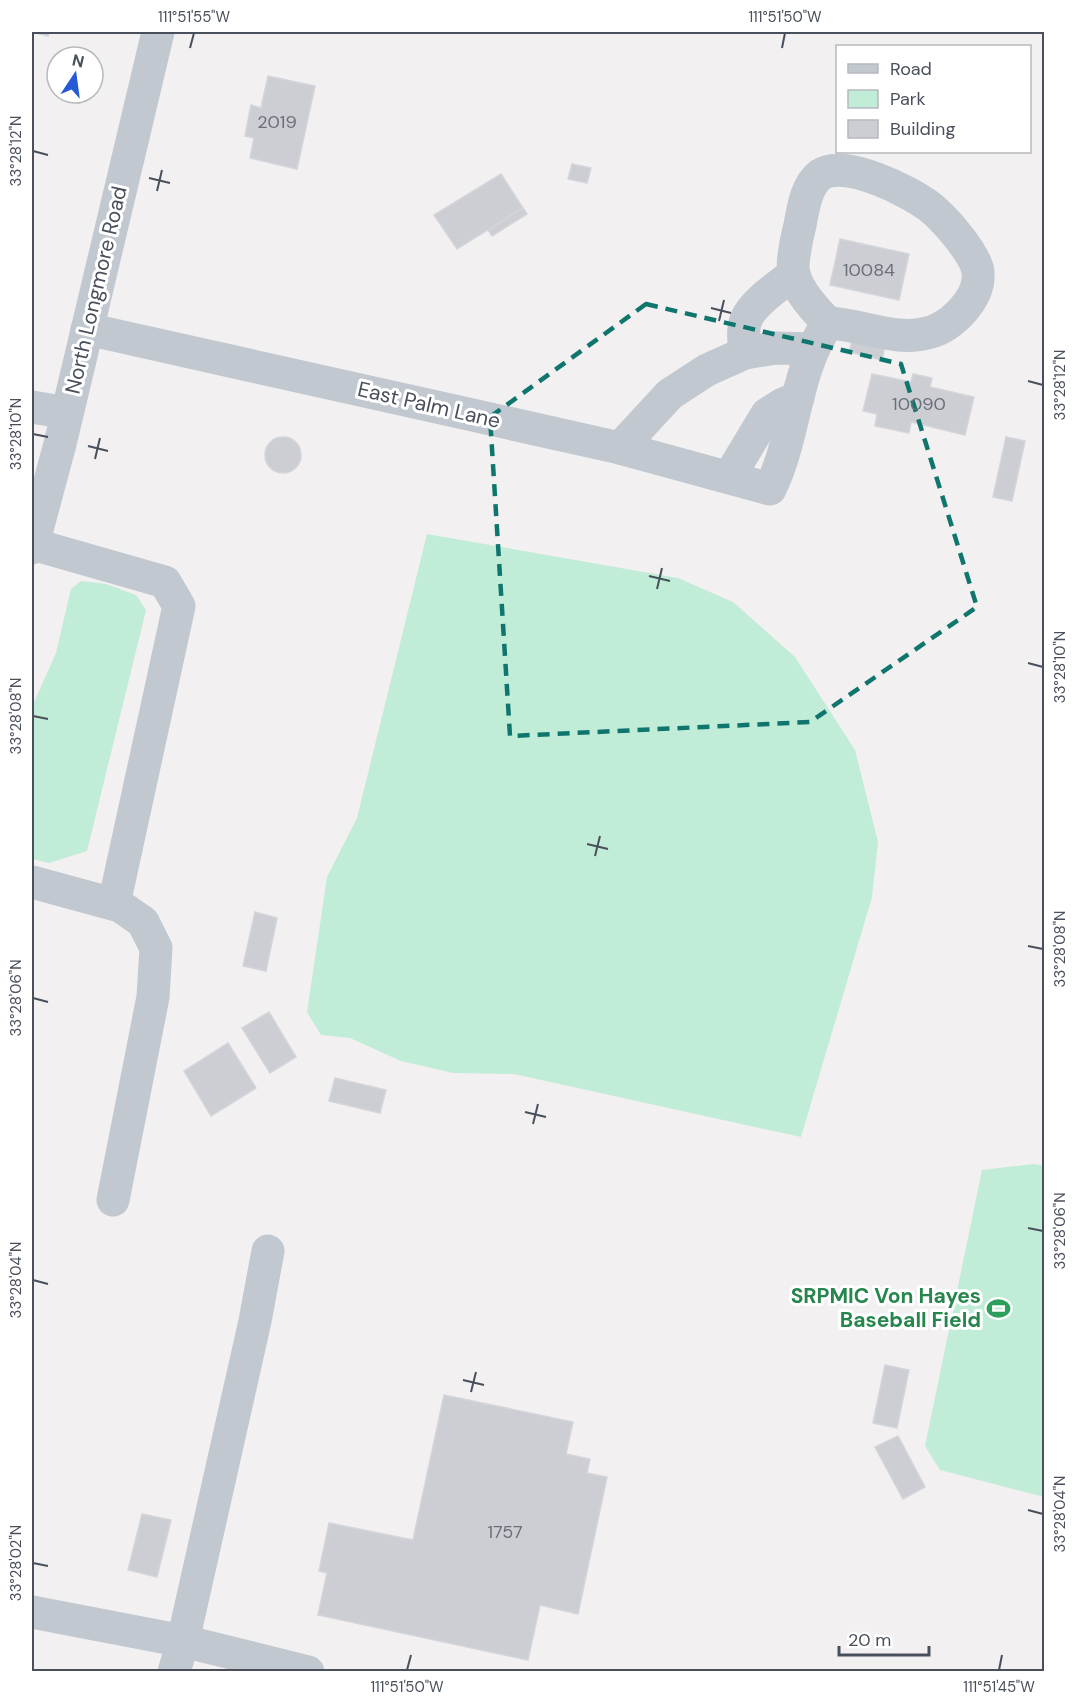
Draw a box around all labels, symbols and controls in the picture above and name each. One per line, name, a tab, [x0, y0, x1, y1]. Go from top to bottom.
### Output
text: 111°51'55"W	[158, 7, 230, 27]
text: 111°51'50"W	[748, 7, 822, 27]
north arrow	[45, 45, 105, 105]
legend	[836, 45, 1031, 153]
text: N	[70, 49, 86, 72]
text: Road	[890, 57, 932, 81]
text: Park	[890, 87, 926, 111]
house number: 2019	[257, 110, 297, 134]
text: 33°28'12"N	[6, 116, 26, 186]
text: Building	[890, 117, 955, 141]
street label: North Longmore Road	[58, 183, 134, 397]
house number: 10084	[843, 258, 895, 282]
text: 33°28'12"N	[1050, 350, 1070, 420]
street label: East Palm Lane	[355, 375, 503, 435]
house number: 10090	[892, 392, 946, 416]
text: 33°28'10"N	[6, 398, 26, 470]
text: 33°28'10"N	[1050, 631, 1070, 703]
text: 33°28'08"N	[6, 678, 26, 754]
text: 33°28'08"N	[1050, 911, 1070, 987]
text: 33°28'06"N	[6, 959, 26, 1037]
text: 33°28'06"N	[1050, 1192, 1070, 1270]
text: 33°28'04"N	[6, 1242, 26, 1318]
place label: SRPMIC Von Hayes Baseball Field	[791, 1282, 981, 1334]
sports icon: SRPMIC Von Hayes Baseball Field	[986, 1295, 1012, 1321]
text: 33°28'04"N	[1050, 1476, 1070, 1552]
house number: 1757	[488, 1520, 523, 1544]
text: 33°28'02"N	[6, 1525, 26, 1601]
scale bar	[839, 1619, 929, 1657]
text: 20 m	[848, 1628, 891, 1652]
text: 111°51'50"W	[370, 1677, 444, 1697]
text: 111°51'45"W	[963, 1677, 1035, 1697]

